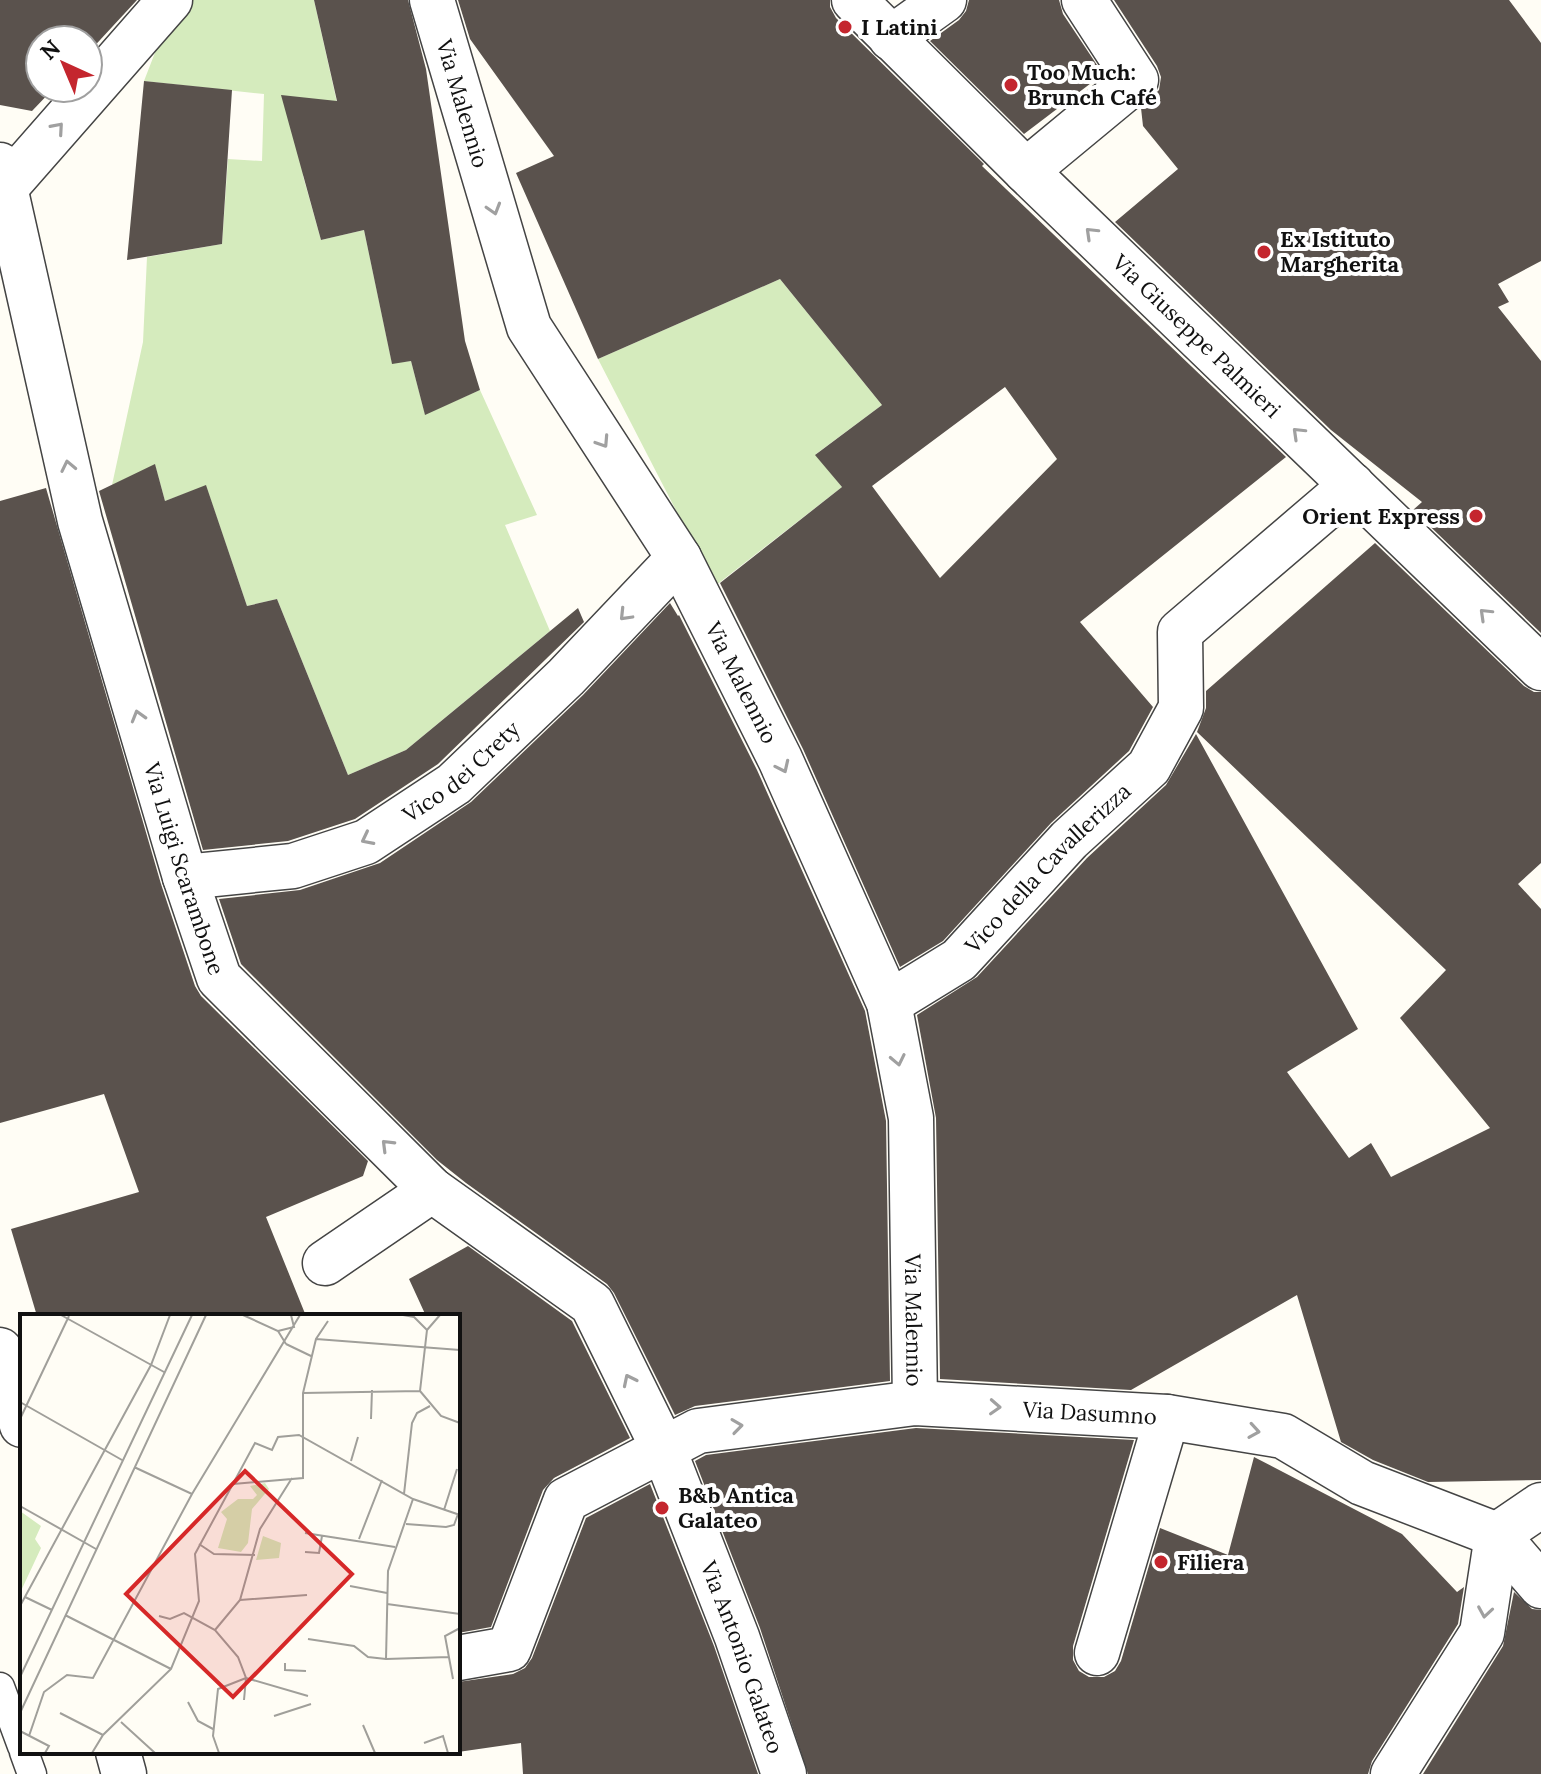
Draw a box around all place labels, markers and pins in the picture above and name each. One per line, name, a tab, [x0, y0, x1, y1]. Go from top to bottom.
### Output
place label: I Latini	[861, 13, 938, 41]
marker: I Latini	[836, 18, 854, 36]
place label: Too Much: Brunch Café	[1027, 58, 1157, 111]
marker: Too Much: Brunch Café	[1002, 76, 1020, 94]
place label: Ex Istituto Margherita	[1280, 225, 1400, 278]
marker: Ex Istituto Margherita	[1255, 243, 1273, 261]
place label: Orient Express	[1302, 502, 1460, 530]
marker: Orient Express	[1467, 507, 1485, 525]
place label: B&b Antica Galateo	[678, 1481, 794, 1534]
marker: B&b Antica Galateo	[653, 1499, 671, 1517]
place label: Filiera	[1177, 1548, 1245, 1576]
marker: Filiera	[1152, 1553, 1170, 1571]

